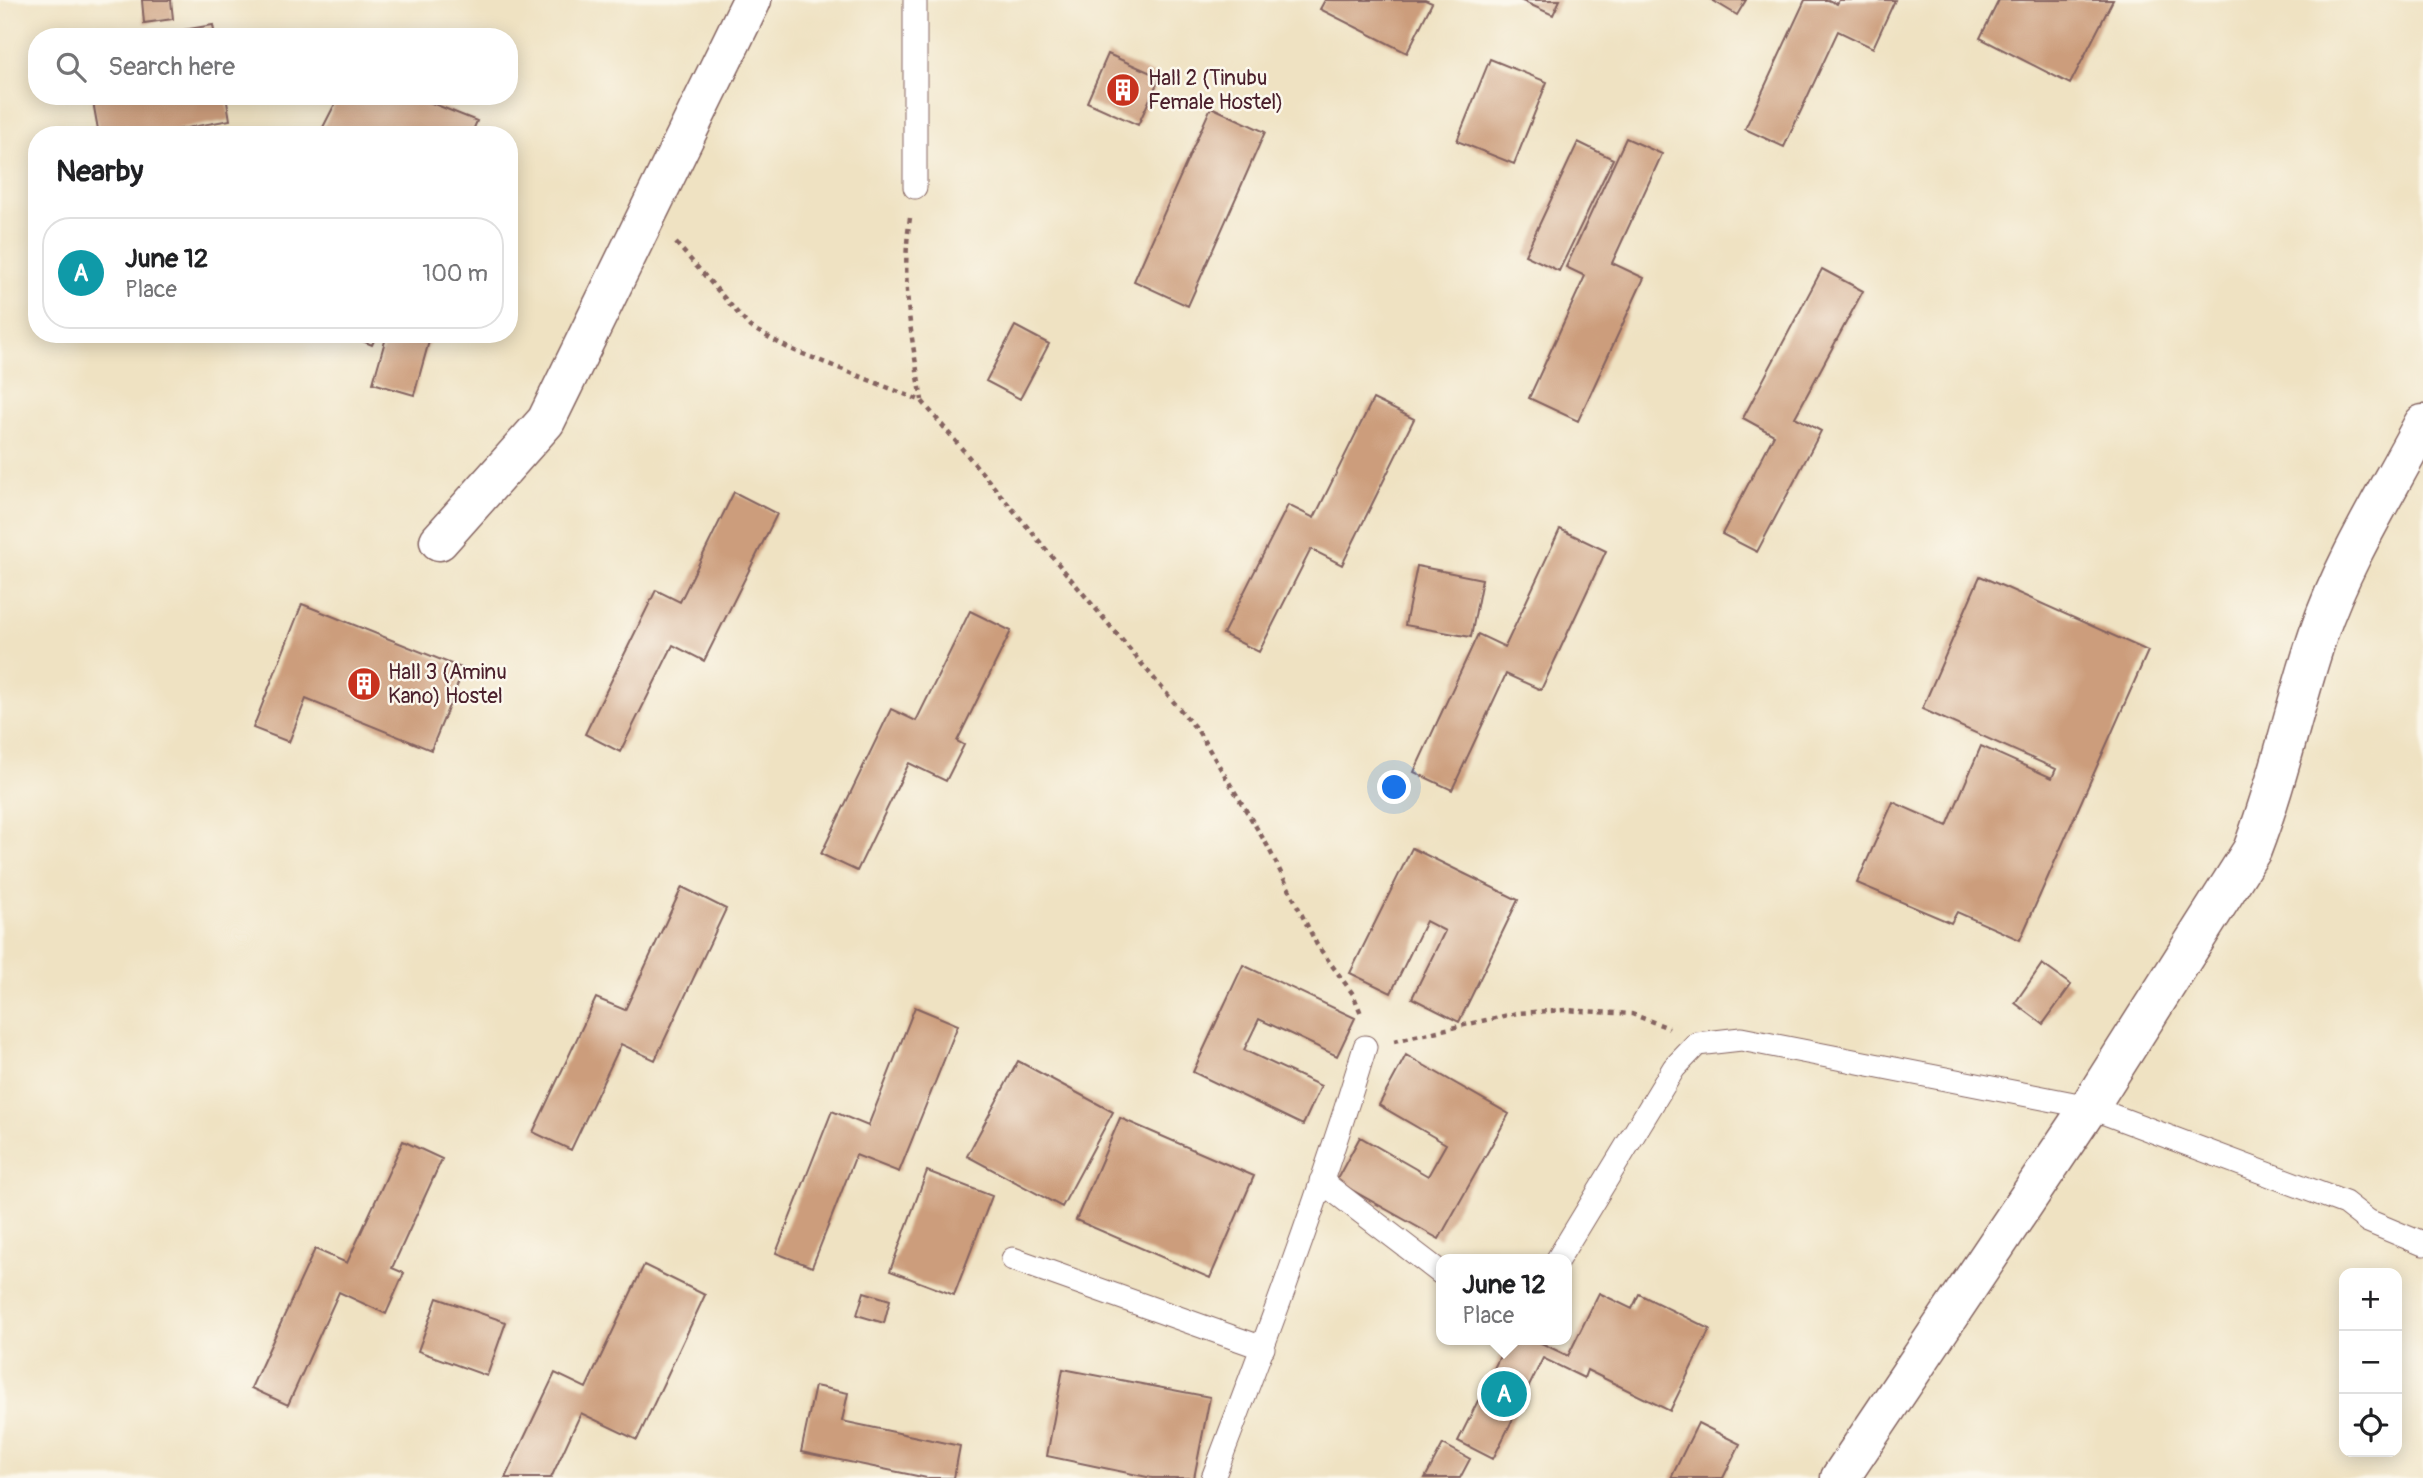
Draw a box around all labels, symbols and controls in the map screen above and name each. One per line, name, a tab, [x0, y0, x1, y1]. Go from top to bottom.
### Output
search box	[28, 28, 518, 105]
icon: search	[52, 48, 90, 86]
text: Search here	[108, 51, 235, 83]
place label: Hall 2 (Tinubu Female Hostel)	[1148, 65, 1283, 116]
building icon: Hall 2 (Tinubu Female Hostel)	[1104, 71, 1142, 109]
text: Nearby	[56, 153, 143, 190]
text: June 12	[125, 243, 208, 275]
text: A	[74, 259, 88, 288]
text: 100 m	[422, 259, 488, 288]
text: Place	[125, 275, 177, 304]
place label: Hall 3 (Aminu Kano) Hostel	[388, 659, 507, 710]
building icon: Hall 3 (Aminu Kano) Hostel	[345, 665, 383, 703]
your location	[1377, 770, 1411, 804]
popup	[1436, 1254, 1572, 1345]
map controls	[2339, 1268, 2402, 1457]
button: +	[2339, 1268, 2402, 1331]
text: June 12	[1462, 1269, 1546, 1301]
text: Place	[1462, 1301, 1514, 1330]
button: −	[2339, 1331, 2402, 1394]
pin: A	[1481, 1368, 1527, 1420]
button: locate	[2339, 1394, 2402, 1457]

